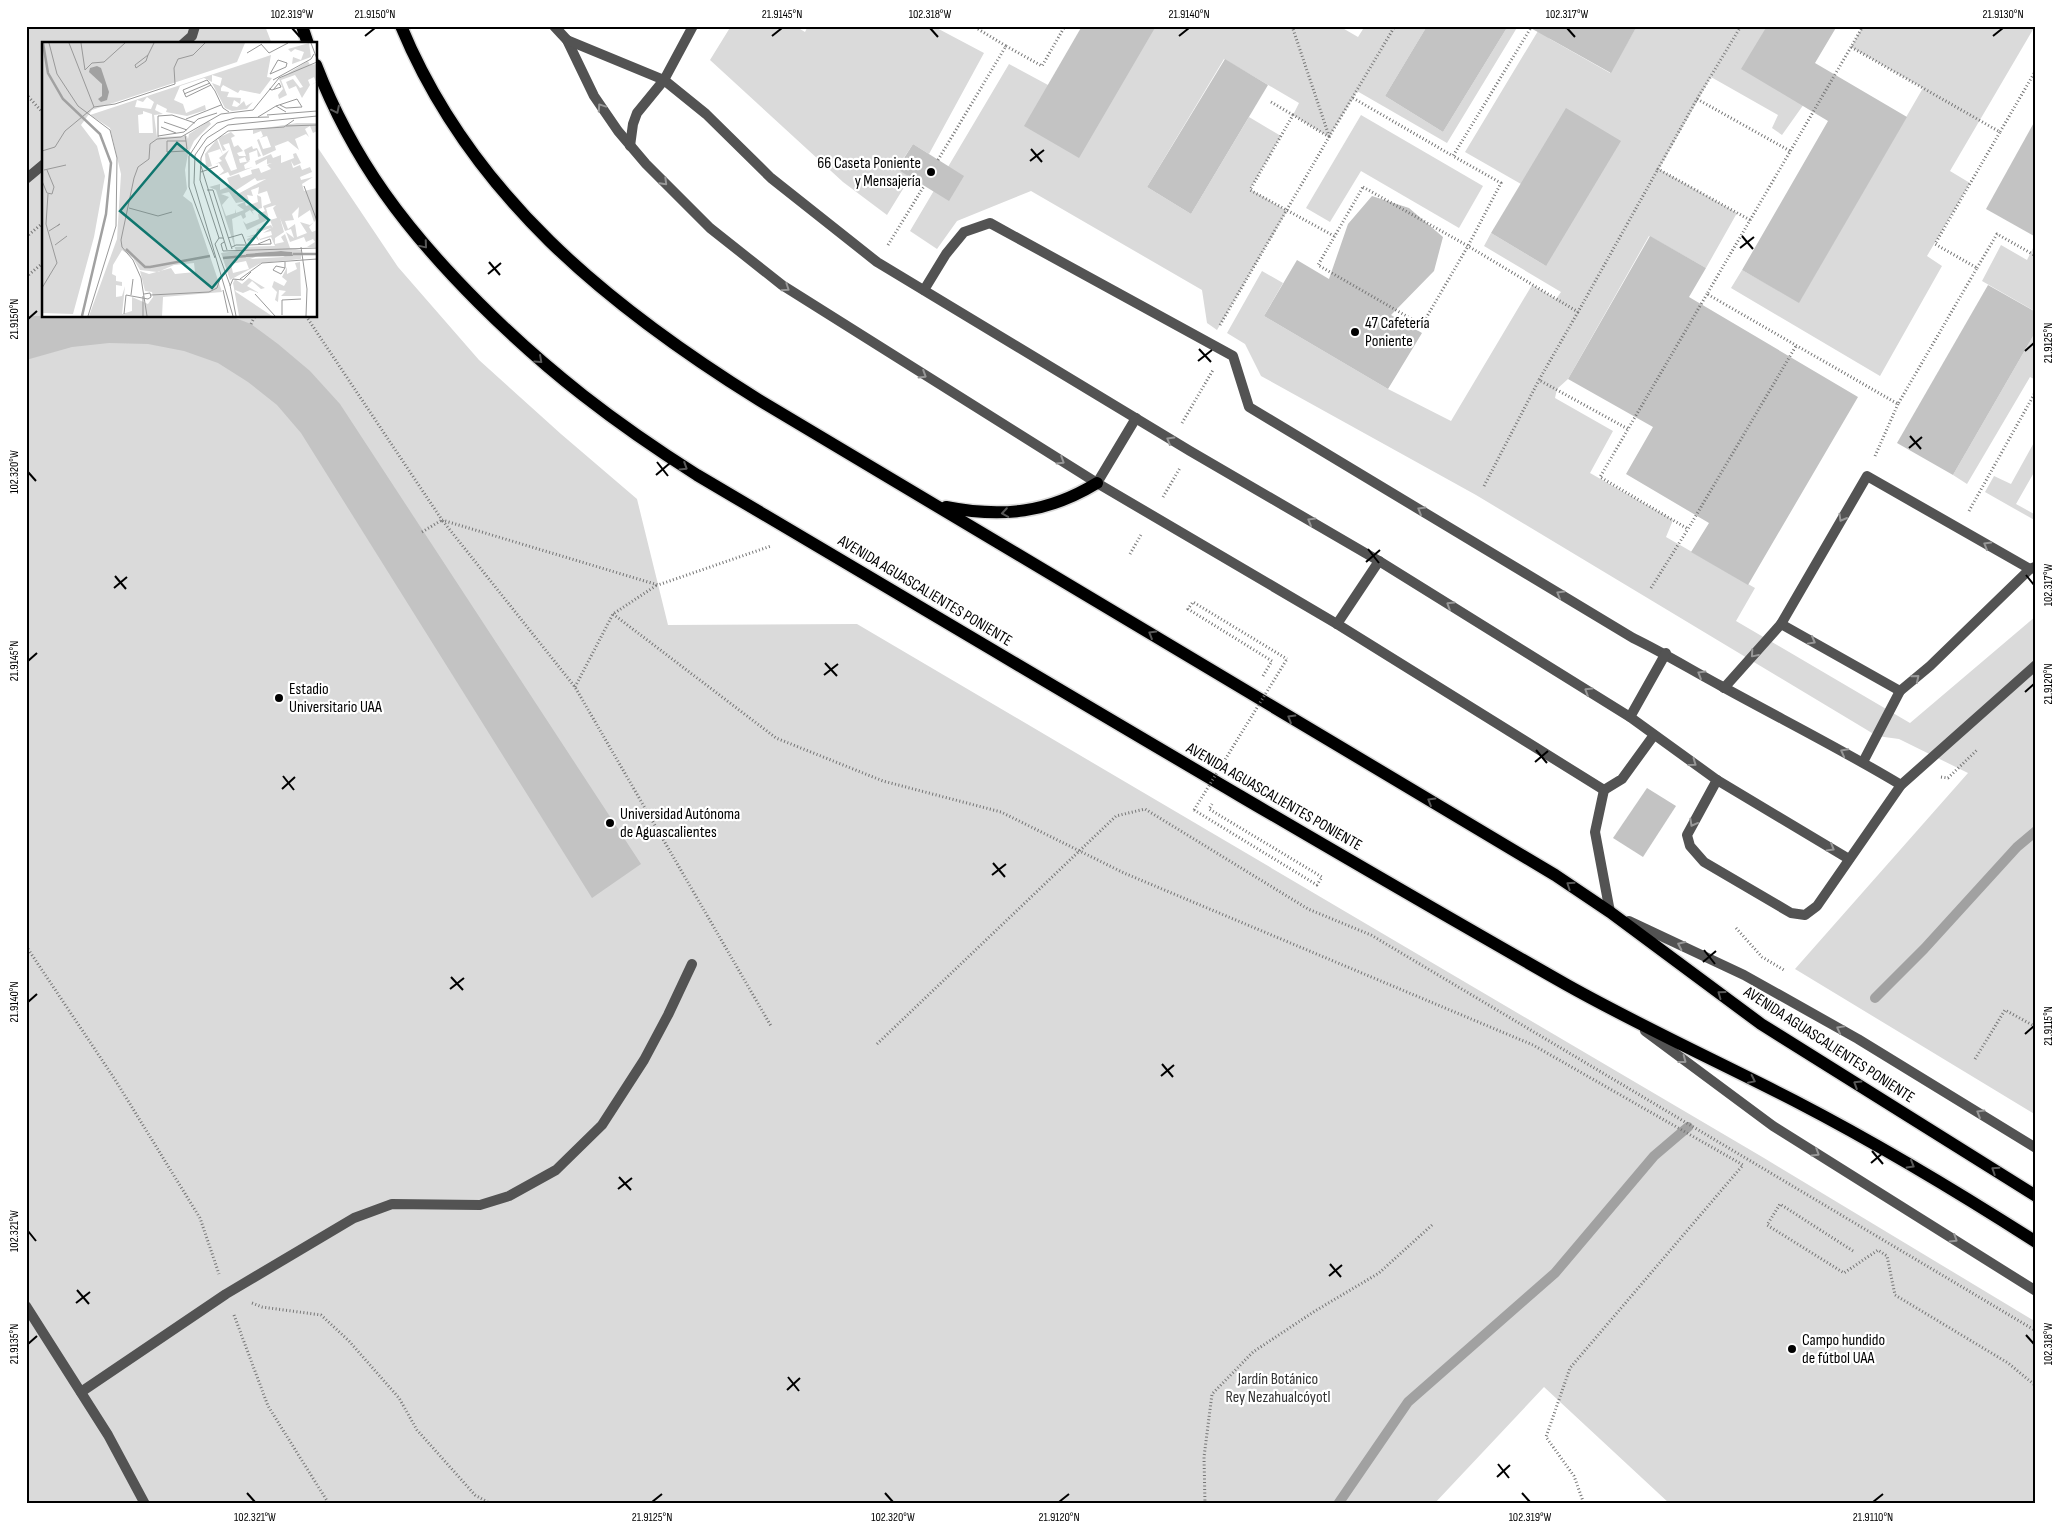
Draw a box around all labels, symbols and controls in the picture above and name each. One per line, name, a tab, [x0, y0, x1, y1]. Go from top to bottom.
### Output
text: 102.319°W	[271, 7, 314, 22]
text: 21.9150°N	[355, 7, 395, 22]
text: 21.9145°N	[762, 7, 802, 22]
text: 102.318°W	[909, 7, 951, 22]
text: 21.9140°N	[1168, 7, 1210, 22]
text: 102.317°W	[1546, 7, 1588, 22]
text: 21.9130°N	[1982, 7, 2024, 22]
inset map	[42, 42, 318, 318]
one-way arrow	[598, 103, 607, 113]
one-way arrow	[329, 105, 340, 114]
place label: 66 Caseta Poniente y Mensajería	[817, 154, 921, 191]
marker: 66 Caseta Poniente y Mensajería	[925, 166, 937, 178]
one-way arrow	[658, 176, 667, 185]
one-way arrow	[419, 240, 428, 249]
one-way arrow	[780, 282, 790, 291]
text: 21.9150°N	[7, 299, 22, 339]
place label: 47 Cafetería Poniente	[1365, 314, 1430, 351]
text: 21.9125°N	[2041, 323, 2056, 363]
marker: 47 Cafetería Poniente	[1349, 326, 1361, 338]
one-way arrow	[533, 354, 542, 363]
one-way arrow	[918, 368, 927, 378]
one-way arrow	[1167, 436, 1176, 446]
text: 102.320°W	[7, 450, 22, 494]
one-way arrow	[1056, 454, 1065, 464]
one-way arrow	[678, 460, 687, 470]
one-way arrow	[1001, 507, 1009, 517]
one-way arrow	[1417, 507, 1426, 517]
one-way arrow	[1839, 513, 1849, 522]
one-way arrow	[1307, 518, 1316, 528]
street label: AVENIDA AGUASCALIENTES PONIENTE	[834, 531, 1015, 651]
one-way arrow	[1984, 541, 1993, 551]
text: 102.317°W	[2041, 564, 2056, 606]
one-way arrow	[1556, 590, 1565, 600]
one-way arrow	[1447, 602, 1456, 611]
one-way arrow	[1149, 630, 1158, 640]
one-way arrow	[1807, 635, 1816, 645]
text: 21.9145°N	[7, 641, 22, 681]
one-way arrow	[1751, 648, 1760, 657]
text: 21.9120°N	[2041, 663, 2056, 705]
one-way arrow	[1697, 671, 1706, 681]
one-way arrow	[1910, 674, 1919, 683]
place label: Estadio Universitario UAA	[289, 680, 382, 717]
one-way arrow	[1585, 687, 1594, 697]
marker: Estadio Universitario UAA	[273, 692, 285, 704]
one-way arrow	[1288, 714, 1297, 724]
street label: AVENIDA AGUASCALIENTES PONIENTE	[1182, 738, 1365, 855]
one-way arrow	[1840, 748, 1849, 758]
one-way arrow	[1687, 757, 1697, 766]
one-way arrow	[1427, 798, 1436, 808]
place label: Universidad Autónoma de Aguascalientes	[620, 805, 740, 842]
marker: Universidad Autónoma de Aguascalientes	[604, 817, 616, 829]
one-way arrow	[1689, 817, 1699, 826]
one-way arrow	[1826, 842, 1835, 852]
one-way arrow	[1566, 882, 1576, 891]
one-way arrow	[1677, 941, 1686, 952]
text: 21.9140°N	[7, 981, 22, 1023]
street label: AVENIDA AGUASCALIENTES PONIENTE	[1739, 982, 1918, 1107]
one-way arrow	[1717, 991, 1727, 1000]
text: 21.9115°N	[2041, 1006, 2056, 1046]
one-way arrow	[1837, 1025, 1846, 1035]
one-way arrow	[1677, 1054, 1686, 1062]
one-way arrow	[1747, 1074, 1756, 1084]
one-way arrow	[1853, 1080, 1862, 1090]
one-way arrow	[1976, 1109, 1985, 1119]
one-way arrow	[1811, 1147, 1820, 1157]
one-way arrow	[1906, 1159, 1915, 1169]
one-way arrow	[1991, 1166, 2000, 1176]
text: 102.321°W	[7, 1210, 22, 1252]
one-way arrow	[1948, 1233, 1958, 1242]
text: 102.318°W	[2041, 1323, 2056, 1365]
text: 21.9135°N	[7, 1324, 22, 1364]
place label: Campo hundido de fútbol UAA	[1802, 1331, 1885, 1368]
marker: Campo hundido de fútbol UAA	[1786, 1343, 1798, 1355]
park label: Jardín Botánico Rey Nezahualcóyotl	[1226, 1370, 1330, 1407]
text: 102.321°W	[234, 1510, 276, 1525]
text: 21.9125°N	[632, 1510, 672, 1525]
text: 102.320°W	[871, 1510, 915, 1525]
text: 21.9120°N	[1038, 1510, 1080, 1525]
text: 102.319°W	[1509, 1510, 1552, 1525]
text: 21.9110°N	[1853, 1510, 1893, 1525]

